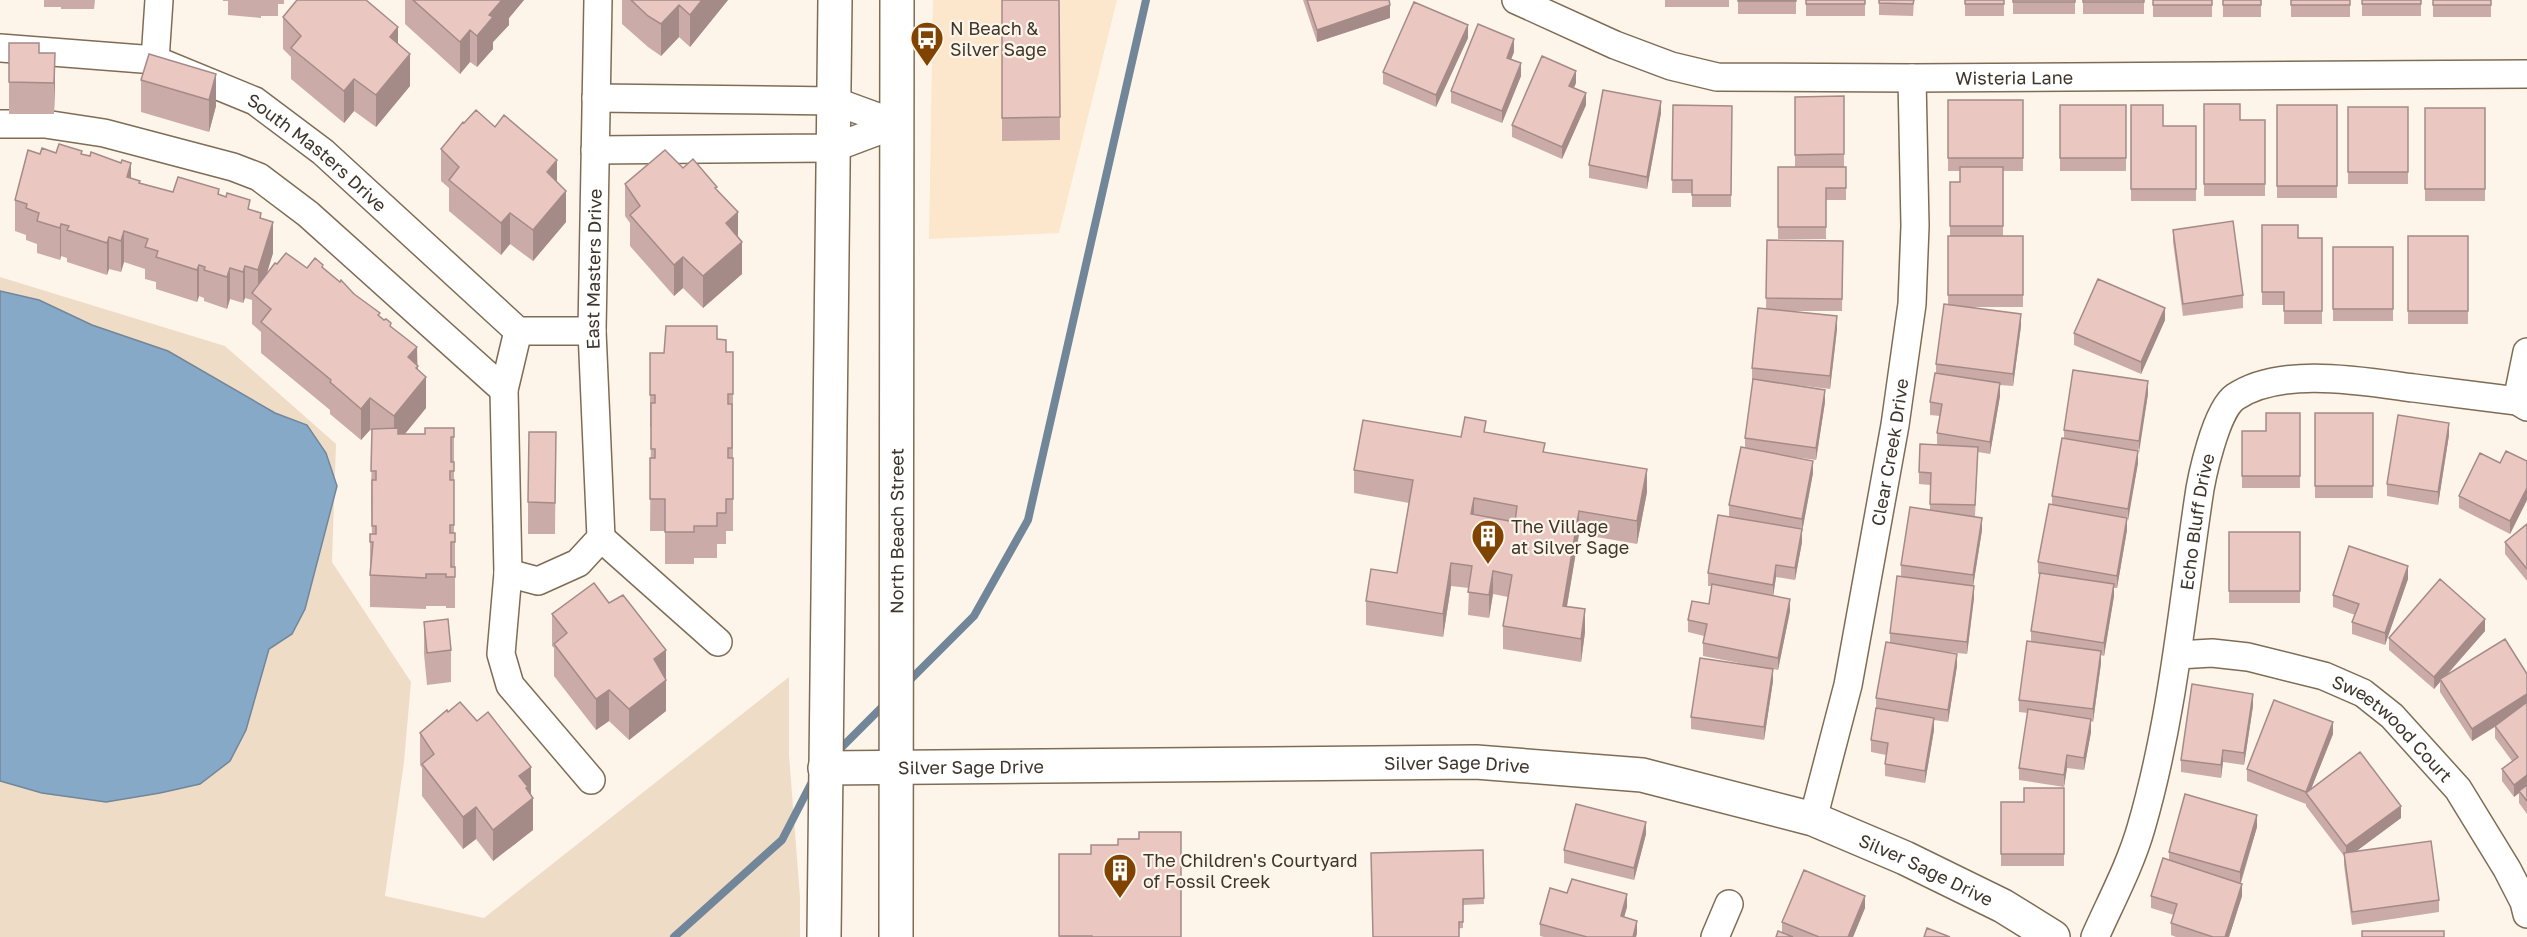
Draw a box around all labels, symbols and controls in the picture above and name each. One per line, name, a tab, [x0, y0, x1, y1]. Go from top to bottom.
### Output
place label: N Beach & Silver Sage	[950, 17, 1047, 60]
bus stop icon: N Beach & Silver Sage	[909, 20, 945, 67]
street label: Wisteria Lane	[1955, 66, 2073, 89]
street label: South Masters Drive	[244, 88, 391, 216]
street label: East Masters Drive	[581, 188, 606, 350]
street label: Clear Creek Drive	[1866, 377, 1912, 528]
street label: North Beach Street	[885, 448, 908, 614]
street label: Echo Bluff Drive	[2175, 451, 2219, 591]
place label: The Village at Silver Sage	[1511, 515, 1629, 558]
building icon: The Village at Silver Sage	[1470, 518, 1506, 565]
street label: Sweetwood Court	[2329, 670, 2457, 786]
street label: Silver Sage Drive	[1384, 751, 1531, 777]
street label: Silver Sage Drive	[898, 755, 1044, 778]
street label: Silver Sage Drive	[1856, 829, 1997, 911]
place label: The Children's Courtyard of Fossil Creek	[1143, 849, 1358, 892]
building icon: The Children's Courtyard of Fossil Creek	[1102, 852, 1138, 899]

